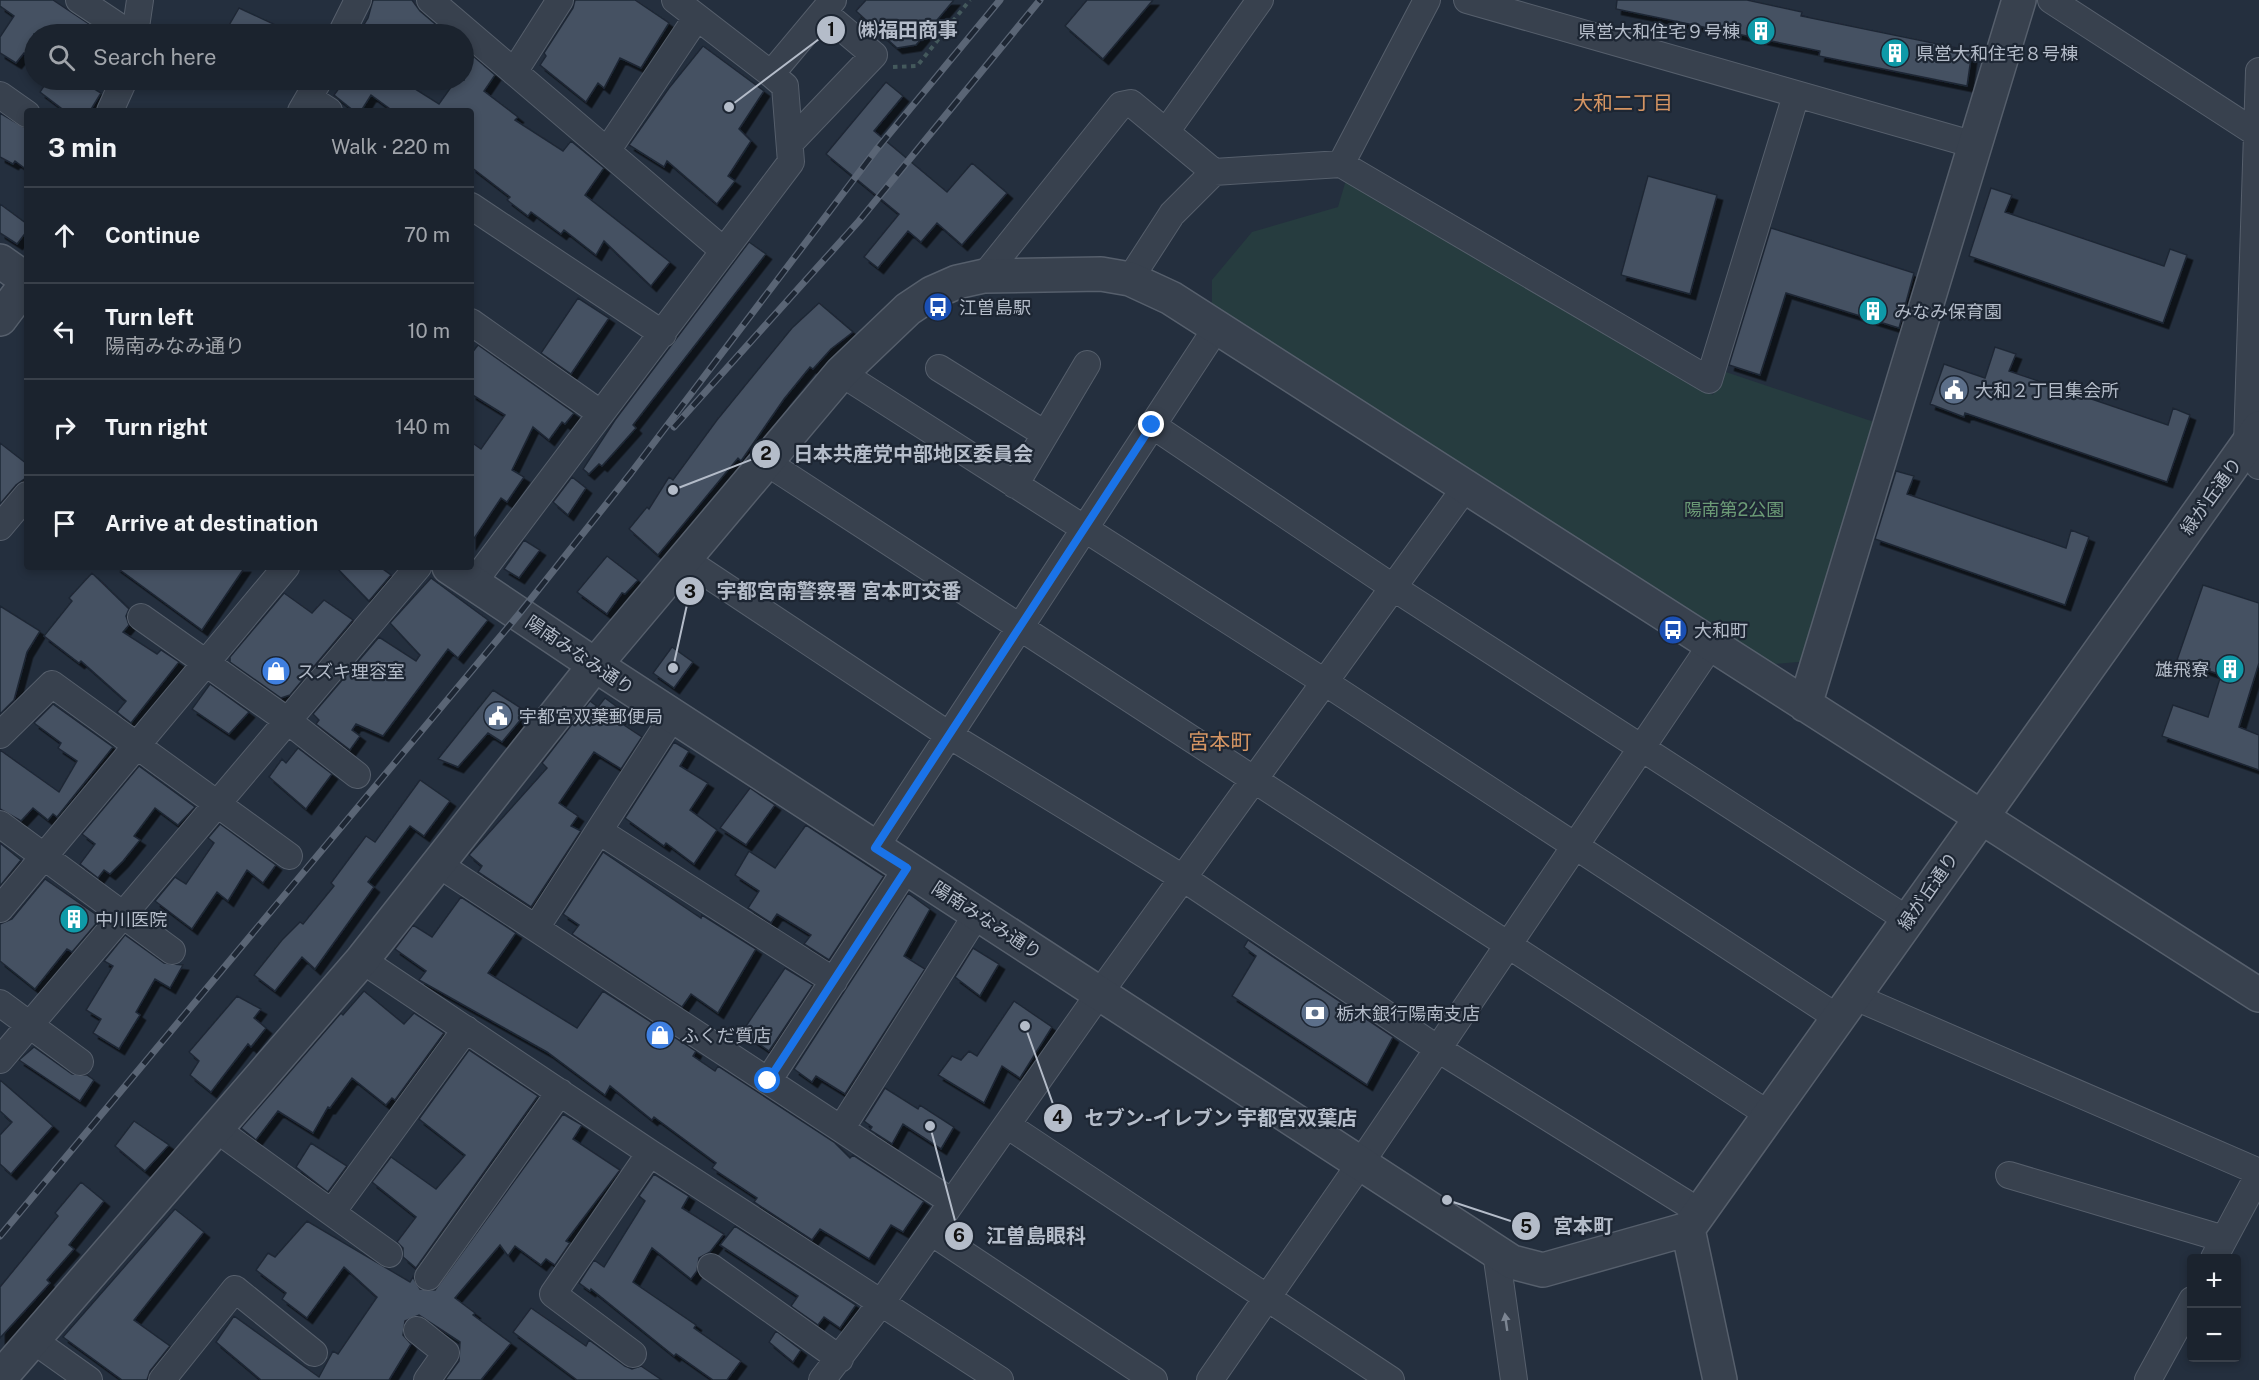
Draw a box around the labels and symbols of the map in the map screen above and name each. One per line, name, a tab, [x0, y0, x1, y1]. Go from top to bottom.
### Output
callout: ㈱福田商事	[816, 11, 970, 49]
building icon: 県営大和住宅９号棟	[1745, 15, 1777, 47]
text: ㈱福田商事	[858, 18, 958, 42]
text: 1	[827, 19, 835, 40]
place label: 県営大和住宅９号棟	[1578, 21, 1740, 42]
building icon: 県営大和住宅８号棟	[1879, 37, 1911, 69]
place label: 県営大和住宅８号棟	[1916, 43, 2078, 64]
district label: 大和二丁目	[1573, 91, 1673, 115]
bus stop icon: 江曽島駅	[922, 291, 954, 323]
building icon: みなみ保育園	[1857, 295, 1889, 327]
place label: 江曽島駅	[959, 297, 1031, 318]
place label: みなみ保育園	[1894, 301, 2002, 322]
public building icon: 大和２丁目集会所	[1938, 374, 1970, 406]
place label: 大和２丁目集会所	[1975, 380, 2119, 401]
route end	[1138, 411, 1164, 437]
callout: 日本共産党中部地区委員会	[751, 435, 1045, 473]
text: 日本共産党中部地区委員会	[793, 442, 1033, 466]
text: 2	[760, 443, 772, 464]
street label: 緑が丘通り	[2176, 453, 2246, 539]
park label: 陽南第2公園	[1684, 499, 1784, 520]
callout: 宇都宮南警察署 宮本町交番	[675, 572, 973, 610]
text: 宇都宮南警察署 宮本町交番	[717, 579, 961, 603]
text: 3	[684, 581, 696, 602]
street label: 陽南みなみ通り	[522, 611, 638, 699]
bus stop icon: 大和町	[1657, 614, 1689, 646]
place label: 大和町	[1694, 620, 1748, 641]
building icon: 雄飛寮	[2214, 653, 2246, 685]
shop icon: スズキ理容室	[260, 655, 292, 687]
place label: 雄飛寮	[2155, 659, 2209, 680]
place label: スズキ理容室	[297, 661, 405, 682]
public building icon: 宇都宮双葉郵便局	[482, 700, 514, 732]
place label: 宇都宮双葉郵便局	[519, 706, 663, 727]
district label: 宮本町	[1189, 729, 1252, 754]
street label: 緑が丘通り	[1894, 848, 1962, 934]
street label: 陽南みなみ通り	[928, 877, 1046, 963]
building icon: 中川医院	[58, 903, 90, 935]
place label: 中川医院	[95, 909, 167, 930]
bank icon: 栃木銀行陽南支店	[1299, 997, 1331, 1029]
place label: 栃木銀行陽南支店	[1336, 1003, 1480, 1024]
shop icon: ふくだ質店	[644, 1019, 676, 1051]
place label: ふくだ質店	[681, 1025, 771, 1046]
route start	[754, 1067, 780, 1093]
callout: セブン-イレブン 宇都宮双葉店	[1043, 1099, 1369, 1137]
text: セブン-イレブン 宇都宮双葉店	[1085, 1106, 1357, 1130]
text: 4	[1052, 1107, 1064, 1128]
callout: 宮本町	[1511, 1207, 1625, 1245]
text: 宮本町	[1553, 1214, 1613, 1238]
text: 5	[1520, 1216, 1532, 1237]
callout: 江曽島眼科	[944, 1217, 1098, 1255]
text: 江曽島眼科	[986, 1224, 1086, 1248]
text: 6	[953, 1225, 965, 1246]
one-way arrow	[1501, 1312, 1510, 1331]

